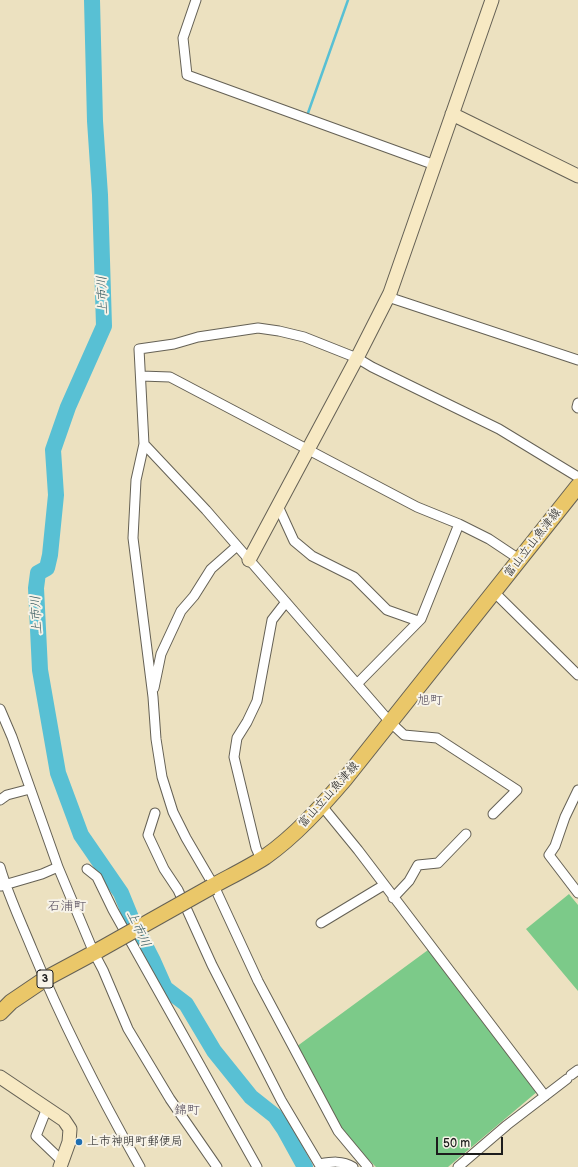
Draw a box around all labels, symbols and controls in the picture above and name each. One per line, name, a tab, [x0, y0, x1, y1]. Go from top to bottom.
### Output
water label: 上市川	[95, 275, 111, 315]
street label: 富山立山魚津線	[501, 505, 565, 581]
water label: 上市川	[28, 595, 46, 635]
district label: 旭町	[417, 693, 443, 709]
street label: 富山立山魚津線	[296, 759, 362, 831]
district label: 石浦町	[48, 899, 86, 915]
water label: 上市川	[123, 908, 153, 950]
road number: 3	[37, 970, 53, 988]
district label: 錦町	[174, 1103, 200, 1119]
scale bar	[438, 1129, 505, 1155]
place label: 上市神明町郵便局	[87, 1135, 183, 1149]
text: 50 m	[443, 1136, 470, 1151]
marker: 上市神明町郵便局	[74, 1137, 84, 1147]

